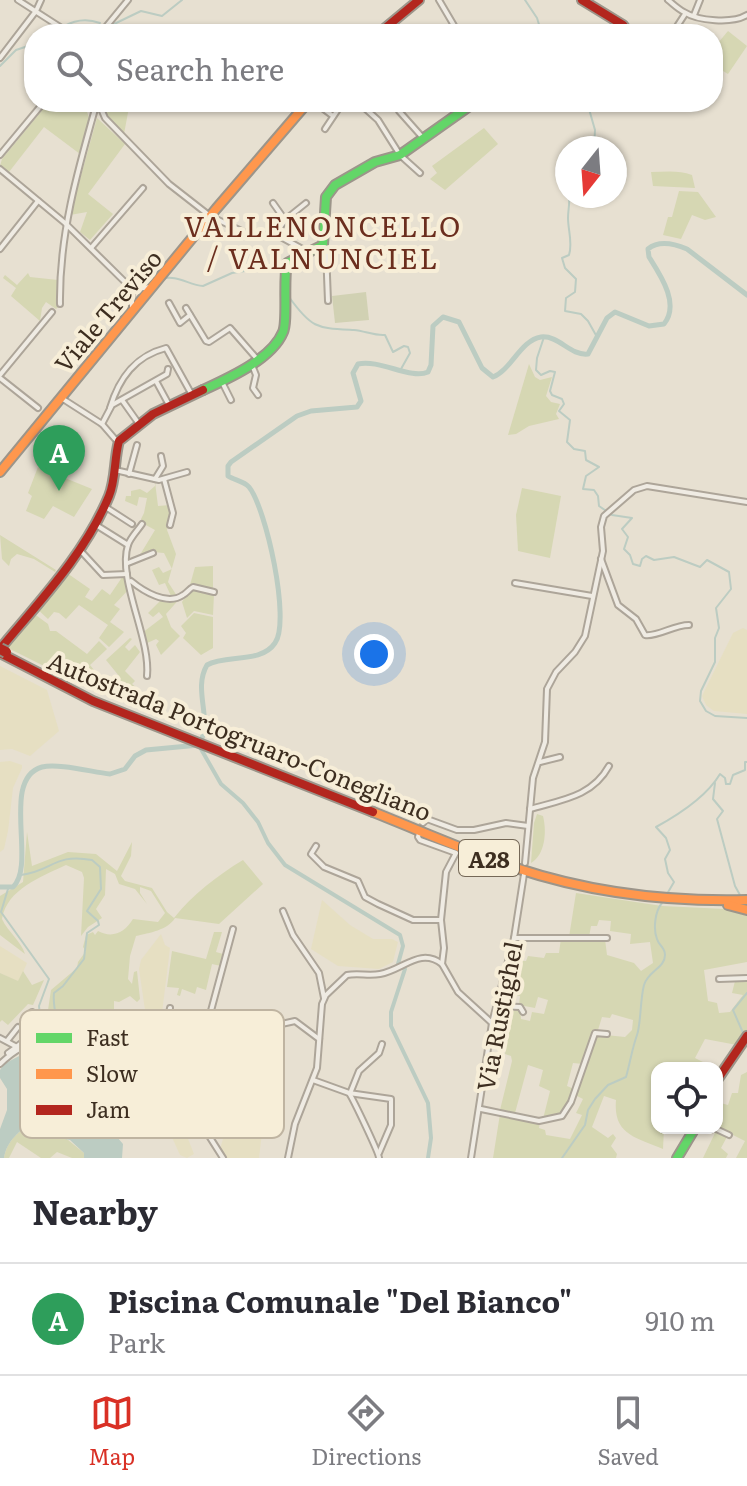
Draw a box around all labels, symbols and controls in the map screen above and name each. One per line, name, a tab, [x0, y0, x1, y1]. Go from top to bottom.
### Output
search box	[24, 24, 723, 112]
icon: search	[52, 46, 96, 90]
text: Search here	[116, 46, 284, 90]
north arrow	[555, 136, 627, 208]
district label: VALLENONCELLO / VALNUNCIEL	[184, 204, 462, 278]
street label: Viale Treviso	[45, 241, 169, 379]
pin: A	[33, 425, 85, 491]
your location	[354, 634, 394, 674]
street label: Autostrada Portogruaro-Conegliano	[43, 642, 437, 828]
road number: A28	[459, 840, 519, 876]
street label: Via Rustighel	[466, 938, 530, 1094]
legend	[20, 1010, 284, 1138]
text: Fast	[86, 1020, 129, 1053]
text: Slow	[86, 1056, 138, 1089]
map controls	[651, 1062, 723, 1134]
button: locate	[651, 1062, 723, 1134]
text: Jam	[86, 1092, 130, 1125]
text: Nearby	[32, 1185, 158, 1235]
text: Piscina Comunale "Del Bianco"	[108, 1278, 572, 1322]
text: A	[48, 1300, 68, 1339]
text: 910 m	[645, 1300, 715, 1339]
text: Park	[108, 1322, 165, 1361]
tab: Map	[88, 1391, 135, 1472]
tab: Directions	[311, 1391, 421, 1472]
tab: Saved	[598, 1391, 659, 1472]

